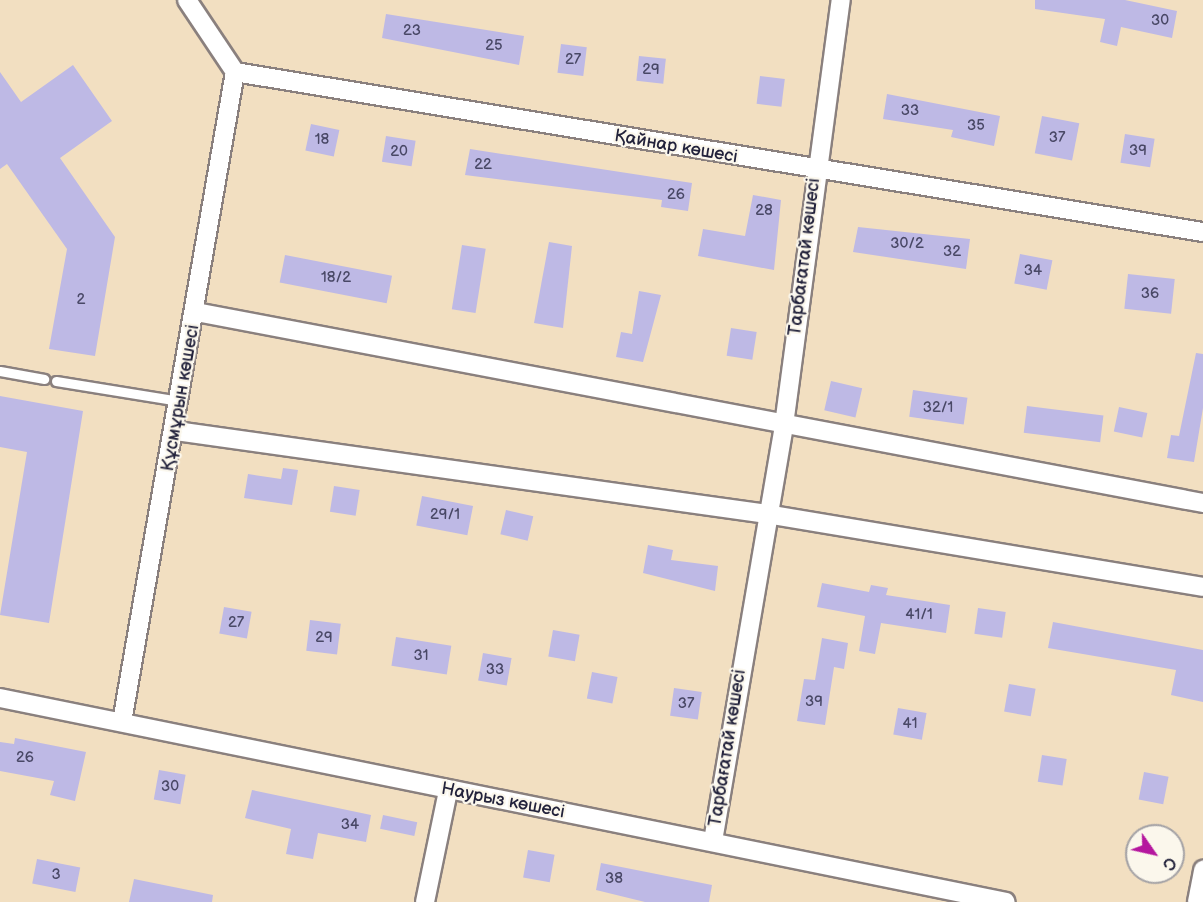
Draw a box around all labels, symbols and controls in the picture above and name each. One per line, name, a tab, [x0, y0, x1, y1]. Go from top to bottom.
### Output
house number: 30	[1151, 12, 1169, 30]
house number: 23	[403, 22, 421, 40]
house number: 25	[485, 37, 503, 55]
house number: 27	[565, 51, 581, 69]
house number: 29	[642, 61, 660, 79]
house number: 33	[901, 102, 919, 120]
house number: 35	[967, 117, 985, 135]
street label: Қайнар көшесі	[613, 126, 739, 168]
house number: 37	[1049, 129, 1065, 147]
house number: 18	[315, 131, 329, 149]
house number: 39	[1129, 142, 1147, 160]
house number: 20	[390, 143, 408, 161]
house number: 22	[474, 156, 492, 174]
street label: Тарбағатай көшесі	[785, 177, 825, 337]
house number: 26	[667, 186, 685, 204]
house number: 28	[755, 202, 773, 220]
house number: 30/2	[890, 235, 924, 253]
house number: 32	[943, 243, 961, 261]
house number: 34	[1024, 262, 1042, 280]
house number: 18/2	[321, 269, 351, 287]
house number: 36	[1141, 285, 1159, 303]
house number: 2	[77, 291, 85, 309]
street label: Құсмұрын көшесі	[157, 323, 205, 473]
house number: 32/1	[923, 399, 953, 417]
house number: 29/1	[430, 506, 460, 524]
house number: 41/1	[905, 606, 933, 624]
house number: 27	[228, 614, 244, 632]
house number: 29	[315, 629, 333, 647]
house number: 31	[413, 647, 429, 665]
house number: 33	[486, 661, 504, 679]
street label: Тарбағатай көшесі	[705, 668, 751, 828]
house number: 39	[805, 693, 823, 711]
house number: 37	[678, 695, 694, 713]
house number: 41	[903, 715, 917, 733]
house number: 26	[16, 749, 34, 767]
house number: 30	[161, 778, 179, 796]
street label: Наурыз көшесі	[439, 778, 567, 824]
house number: 34	[341, 816, 359, 834]
north arrow	[1125, 824, 1185, 884]
text: С	[1158, 853, 1180, 873]
house number: 3	[51, 866, 61, 884]
house number: 38	[605, 870, 623, 888]

